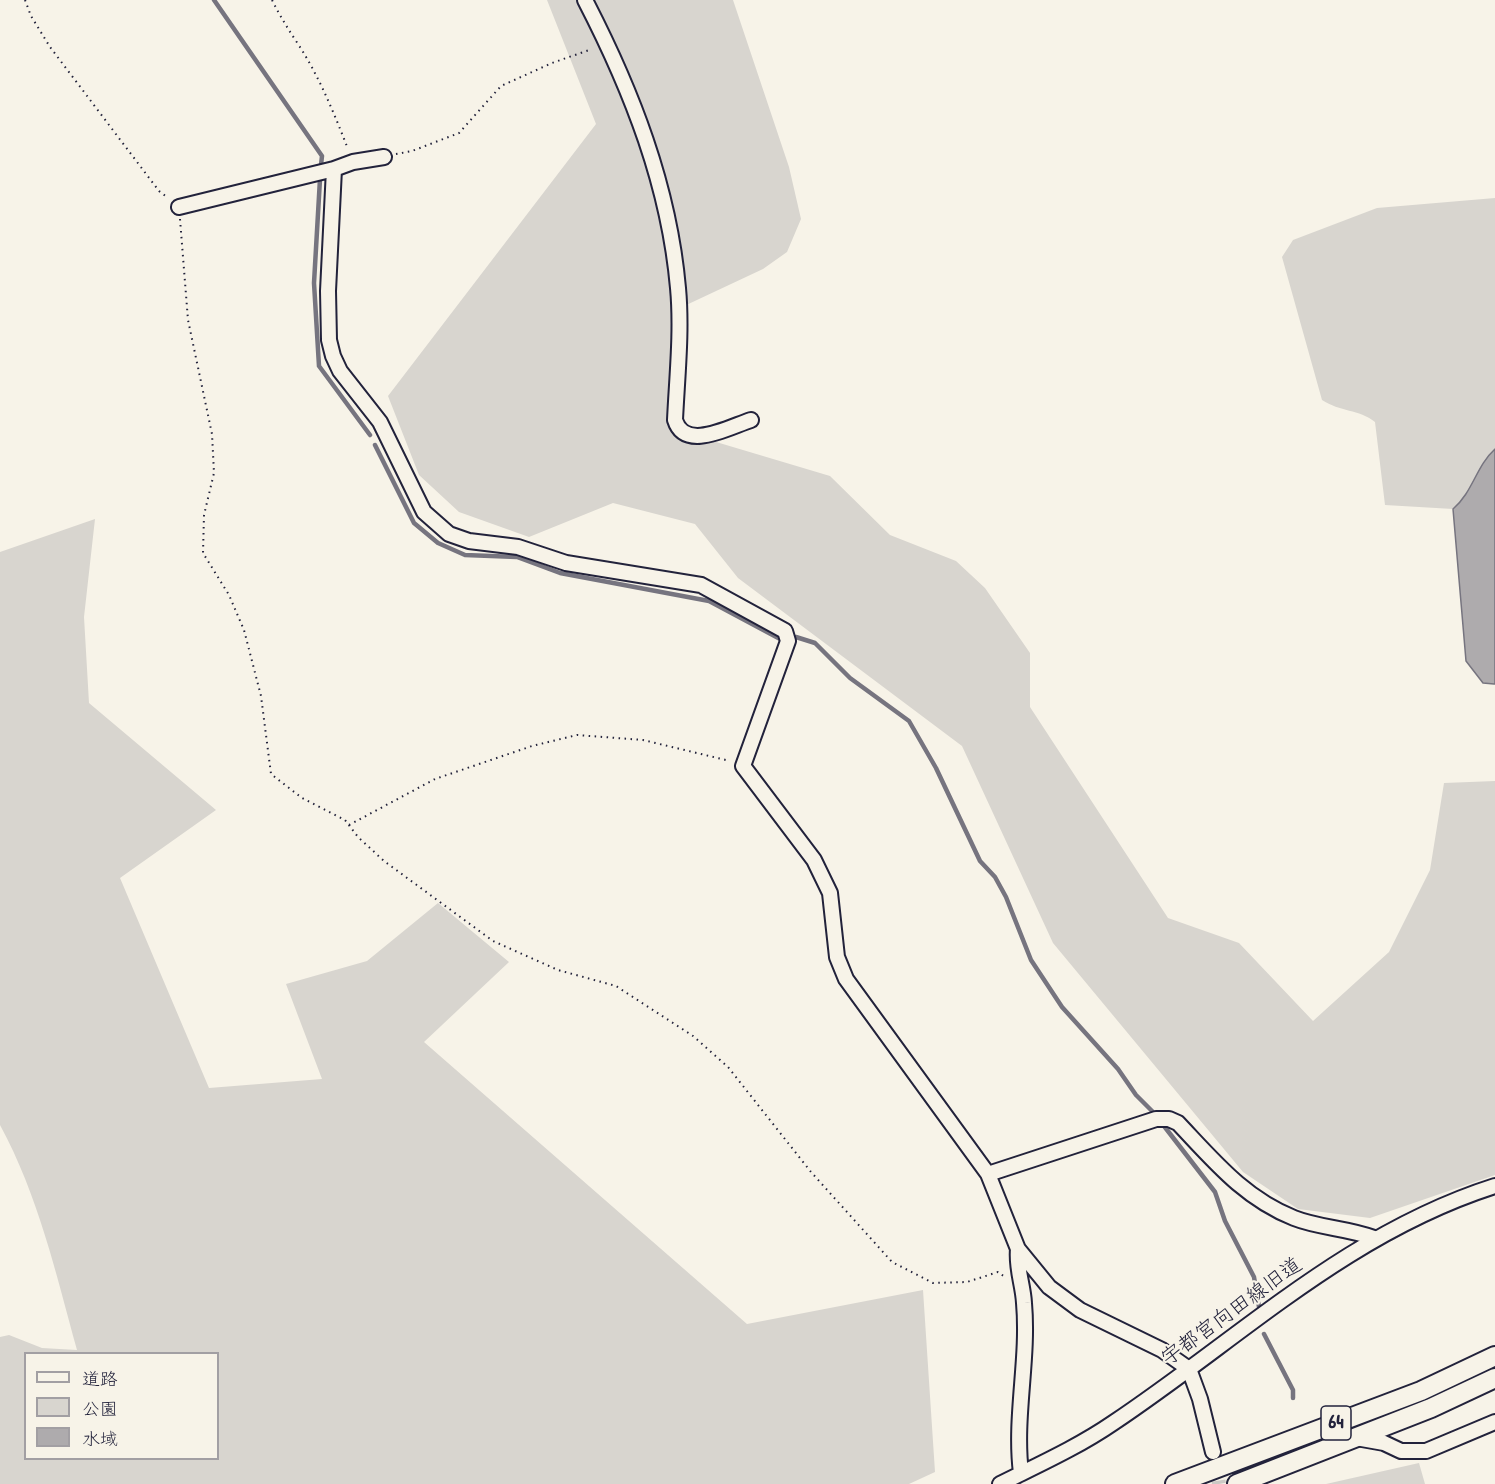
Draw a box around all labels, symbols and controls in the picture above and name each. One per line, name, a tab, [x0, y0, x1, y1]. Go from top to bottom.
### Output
street label: 宇都宮向田線旧道	[1157, 1252, 1307, 1372]
legend	[24, 1352, 219, 1460]
text: 道路	[82, 1366, 118, 1391]
text: 公園	[82, 1396, 118, 1421]
road number: 64	[1321, 1406, 1351, 1440]
text: 水域	[82, 1426, 118, 1451]

